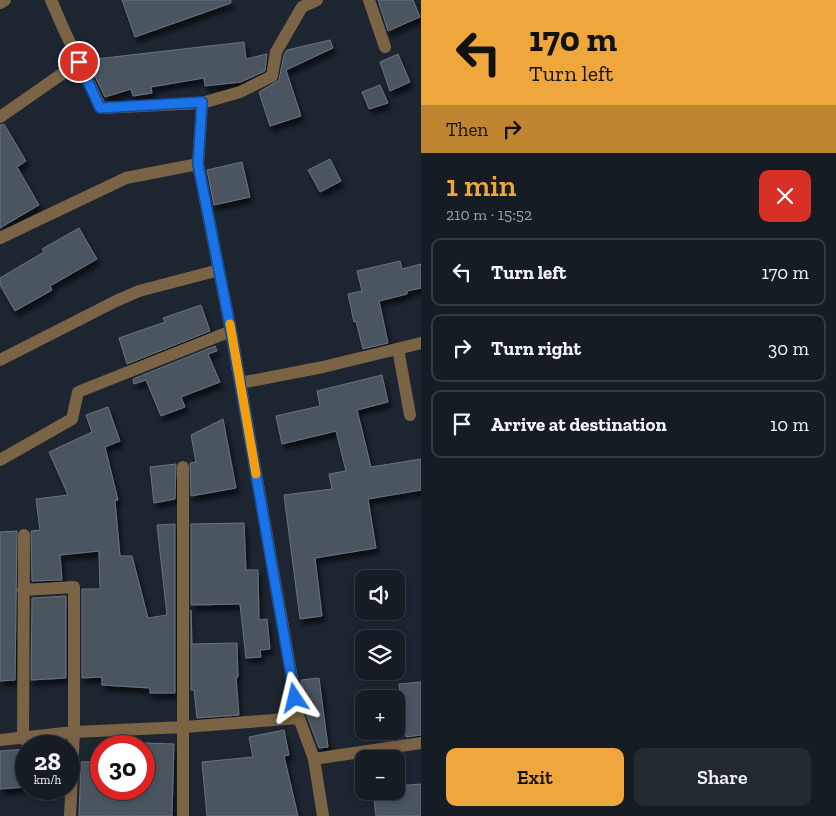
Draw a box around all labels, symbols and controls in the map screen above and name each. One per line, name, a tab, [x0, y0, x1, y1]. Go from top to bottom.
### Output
text: 170 m	[529, 18, 617, 60]
icon: left	[446, 20, 511, 85]
pin	[58, 41, 100, 83]
icon: arrive	[65, 48, 93, 76]
text: Turn left	[529, 60, 613, 87]
icon: right	[498, 115, 526, 143]
text: Then	[446, 118, 488, 141]
text: 1 min	[446, 168, 516, 204]
button: close	[759, 170, 811, 222]
text: 210 m · 15:52	[446, 205, 532, 224]
icon: left	[448, 258, 476, 286]
text: Turn left	[491, 261, 566, 284]
text: 170 m	[761, 261, 809, 284]
icon: right	[448, 334, 476, 362]
text: Turn right	[491, 337, 581, 360]
text: 30 m	[768, 337, 809, 360]
icon: arrive	[448, 410, 476, 438]
text: Arrive at destination	[491, 413, 667, 436]
text: 10 m	[770, 413, 809, 436]
map controls	[355, 570, 405, 800]
button: sound	[355, 570, 405, 620]
button: layers	[355, 630, 405, 680]
position arrow	[268, 671, 320, 723]
button: +	[355, 690, 405, 740]
speed limit sign: 30	[90, 735, 155, 800]
text: 28	[34, 746, 61, 776]
button: Exit	[446, 748, 624, 806]
button: Share	[634, 748, 811, 806]
button: −	[355, 750, 405, 800]
text: km/h	[34, 773, 61, 787]

